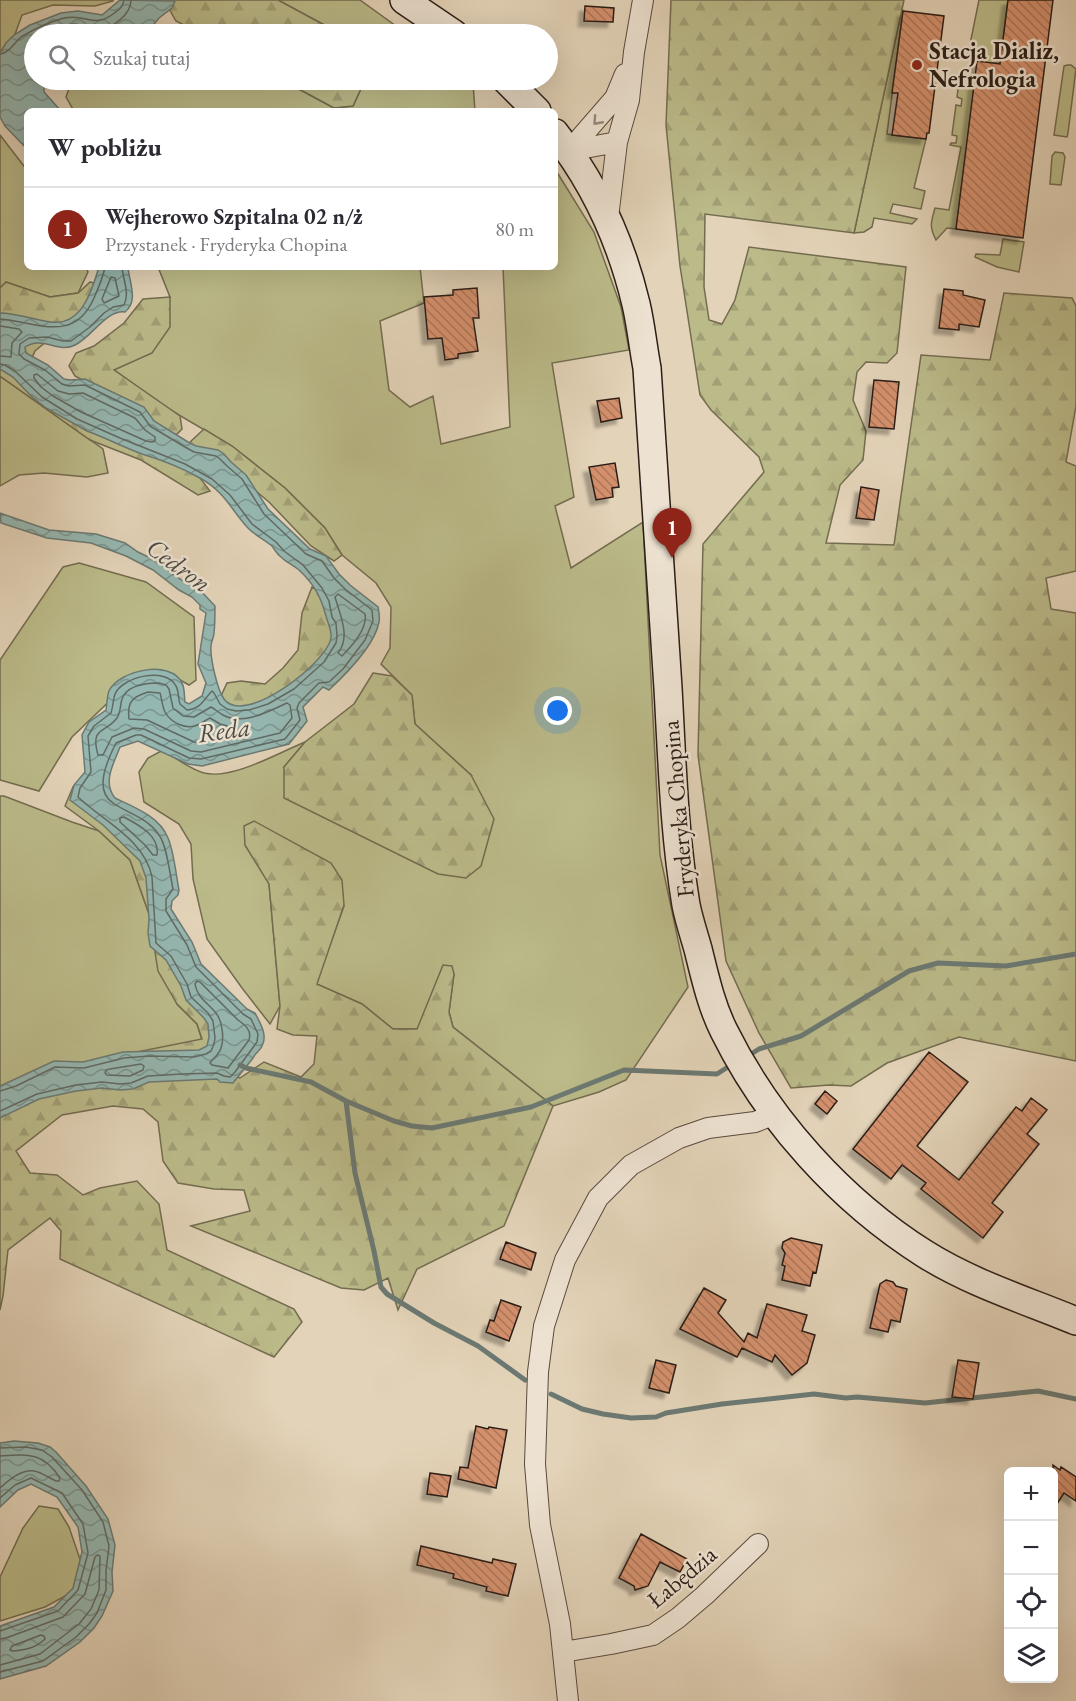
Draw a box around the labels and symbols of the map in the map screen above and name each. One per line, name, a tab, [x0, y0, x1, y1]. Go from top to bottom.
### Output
place label: Stacja Dializ, Nefrologia	[929, 35, 1059, 95]
marker: Stacja Dializ, Nefrologia	[910, 58, 924, 72]
one-way arrow	[593, 114, 604, 125]
pin: 1	[652, 508, 692, 558]
water label: Cedron	[140, 530, 218, 600]
your location	[543, 696, 572, 725]
water label: Reda	[195, 709, 253, 751]
street label: Fryderyka Chopina	[654, 719, 701, 899]
street label: Łabędzia	[640, 1538, 723, 1615]

